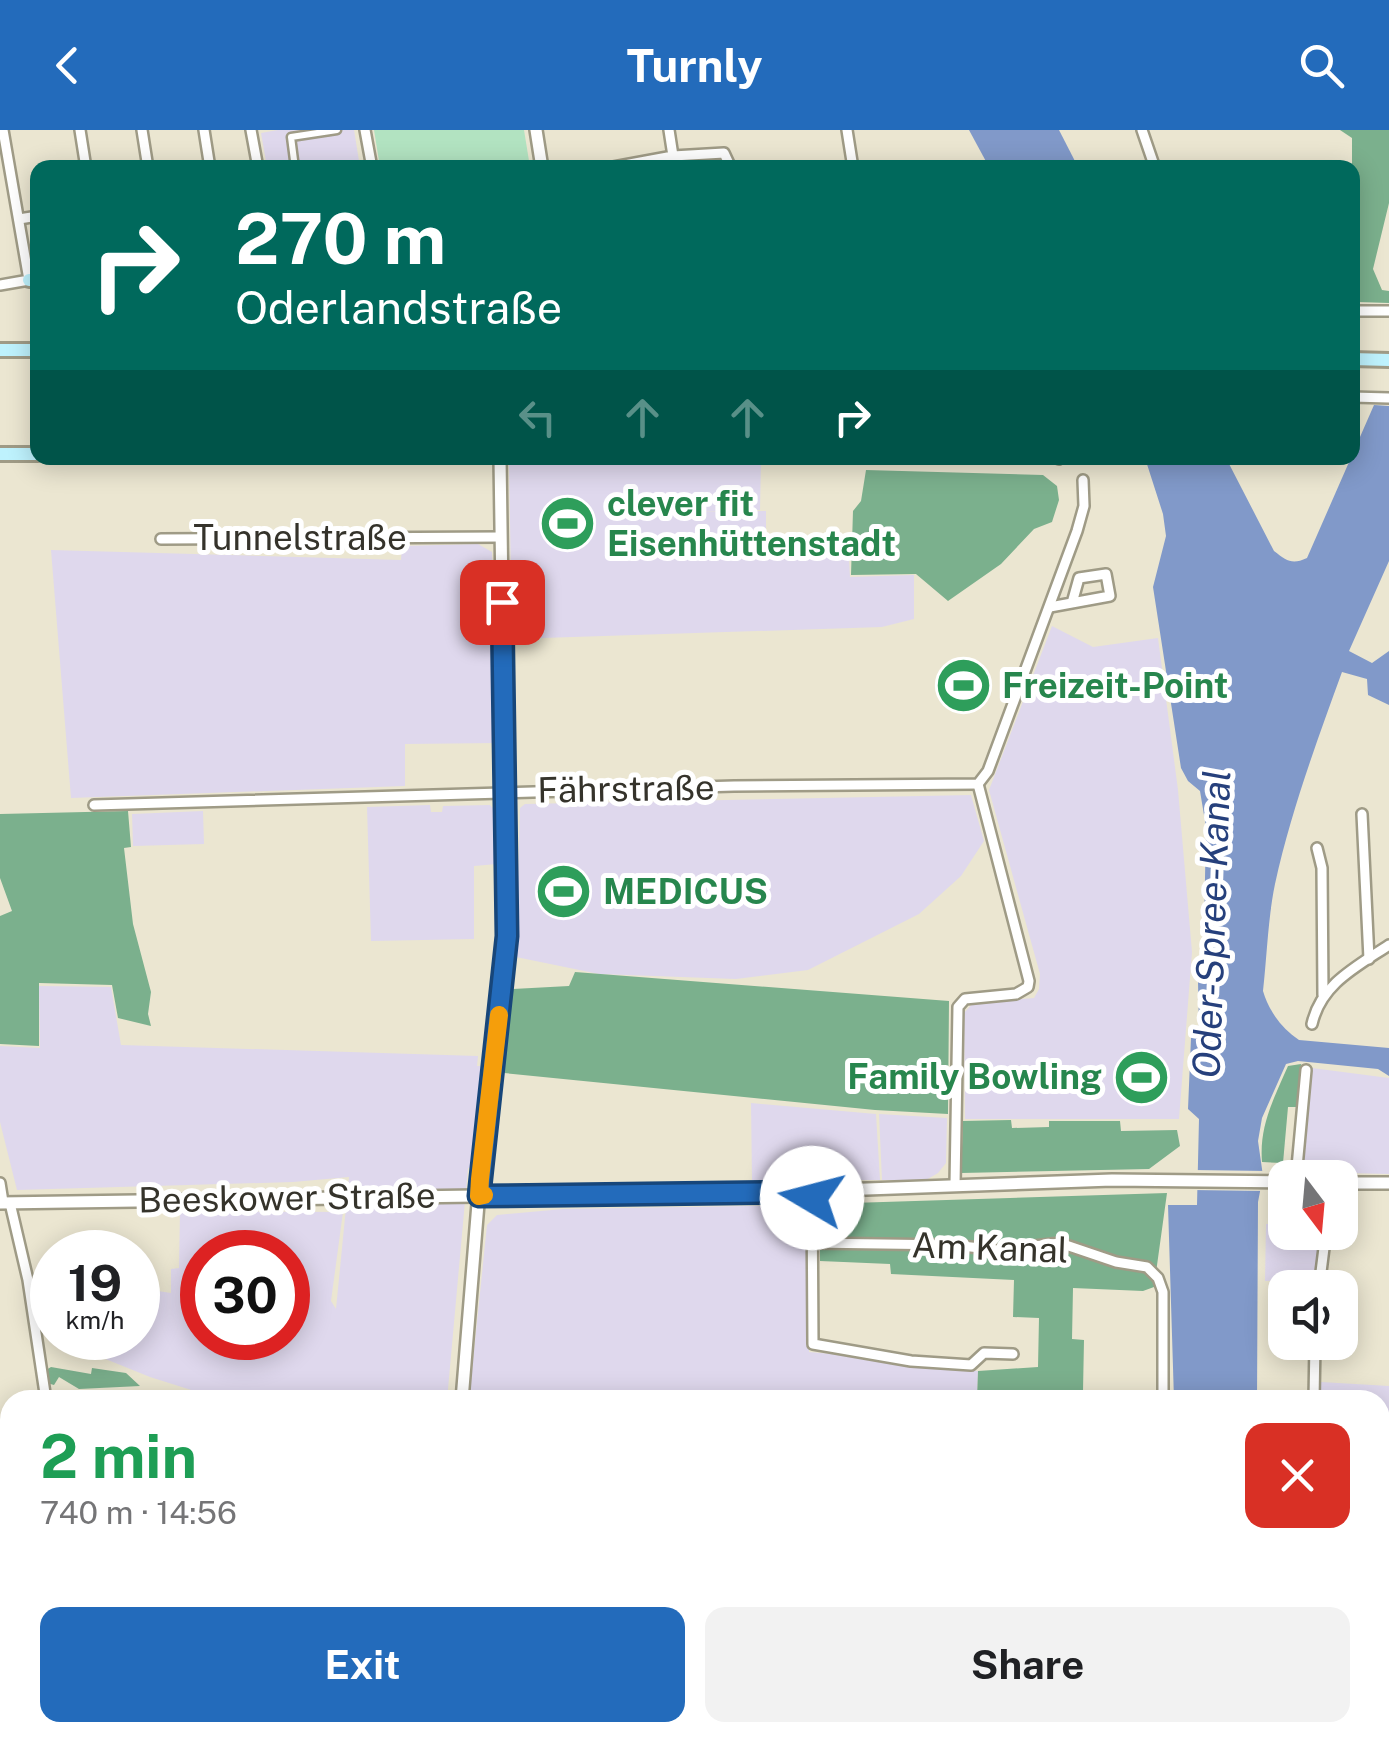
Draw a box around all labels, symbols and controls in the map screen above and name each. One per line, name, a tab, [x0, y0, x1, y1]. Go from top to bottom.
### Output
icon: back	[40, 38, 95, 93]
icon: search	[1294, 38, 1349, 93]
text: Turnly	[626, 39, 763, 92]
text: 270 m	[235, 197, 446, 280]
icon: right	[70, 200, 200, 330]
text: Oderlandstraße	[235, 281, 562, 334]
icon: left	[510, 390, 565, 445]
icon: ahead	[615, 390, 670, 445]
icon: ahead	[720, 390, 775, 445]
icon: right	[825, 390, 880, 445]
place label: clever fit Eisenhüttenstadt	[607, 483, 896, 564]
sports icon: clever fit Eisenhüttenstadt	[538, 494, 598, 554]
street label: Tunnelstraße	[193, 517, 407, 558]
pin	[460, 560, 545, 645]
icon: arrive	[475, 575, 530, 630]
sports icon: Freizeit-Point	[933, 656, 993, 716]
place label: Freizeit-Point	[1002, 665, 1228, 706]
street label: Fährstraße	[537, 766, 715, 811]
water label: Oder-Spree-Kanal	[1184, 769, 1239, 1079]
sports icon: MEDICUS	[534, 862, 594, 922]
place label: MEDICUS	[603, 871, 768, 912]
sports icon: Family Bowling	[1111, 1047, 1171, 1107]
place label: Family Bowling	[847, 1056, 1102, 1097]
position arrow	[760, 1146, 864, 1250]
north arrow	[1268, 1160, 1358, 1250]
map controls	[1268, 1160, 1358, 1360]
street label: Beeskower Straße	[138, 1174, 436, 1221]
street label: Am Kanal	[911, 1224, 1069, 1271]
speed limit sign: 30	[180, 1230, 310, 1360]
text: 19	[68, 1253, 122, 1312]
button: sound	[1268, 1270, 1358, 1360]
text: km/h	[66, 1305, 124, 1335]
text: 2 min	[40, 1421, 197, 1492]
button: close	[1245, 1423, 1350, 1528]
text: 740 m · 14:56	[40, 1494, 237, 1531]
button: Exit	[40, 1607, 685, 1722]
button: Share	[705, 1607, 1350, 1722]

